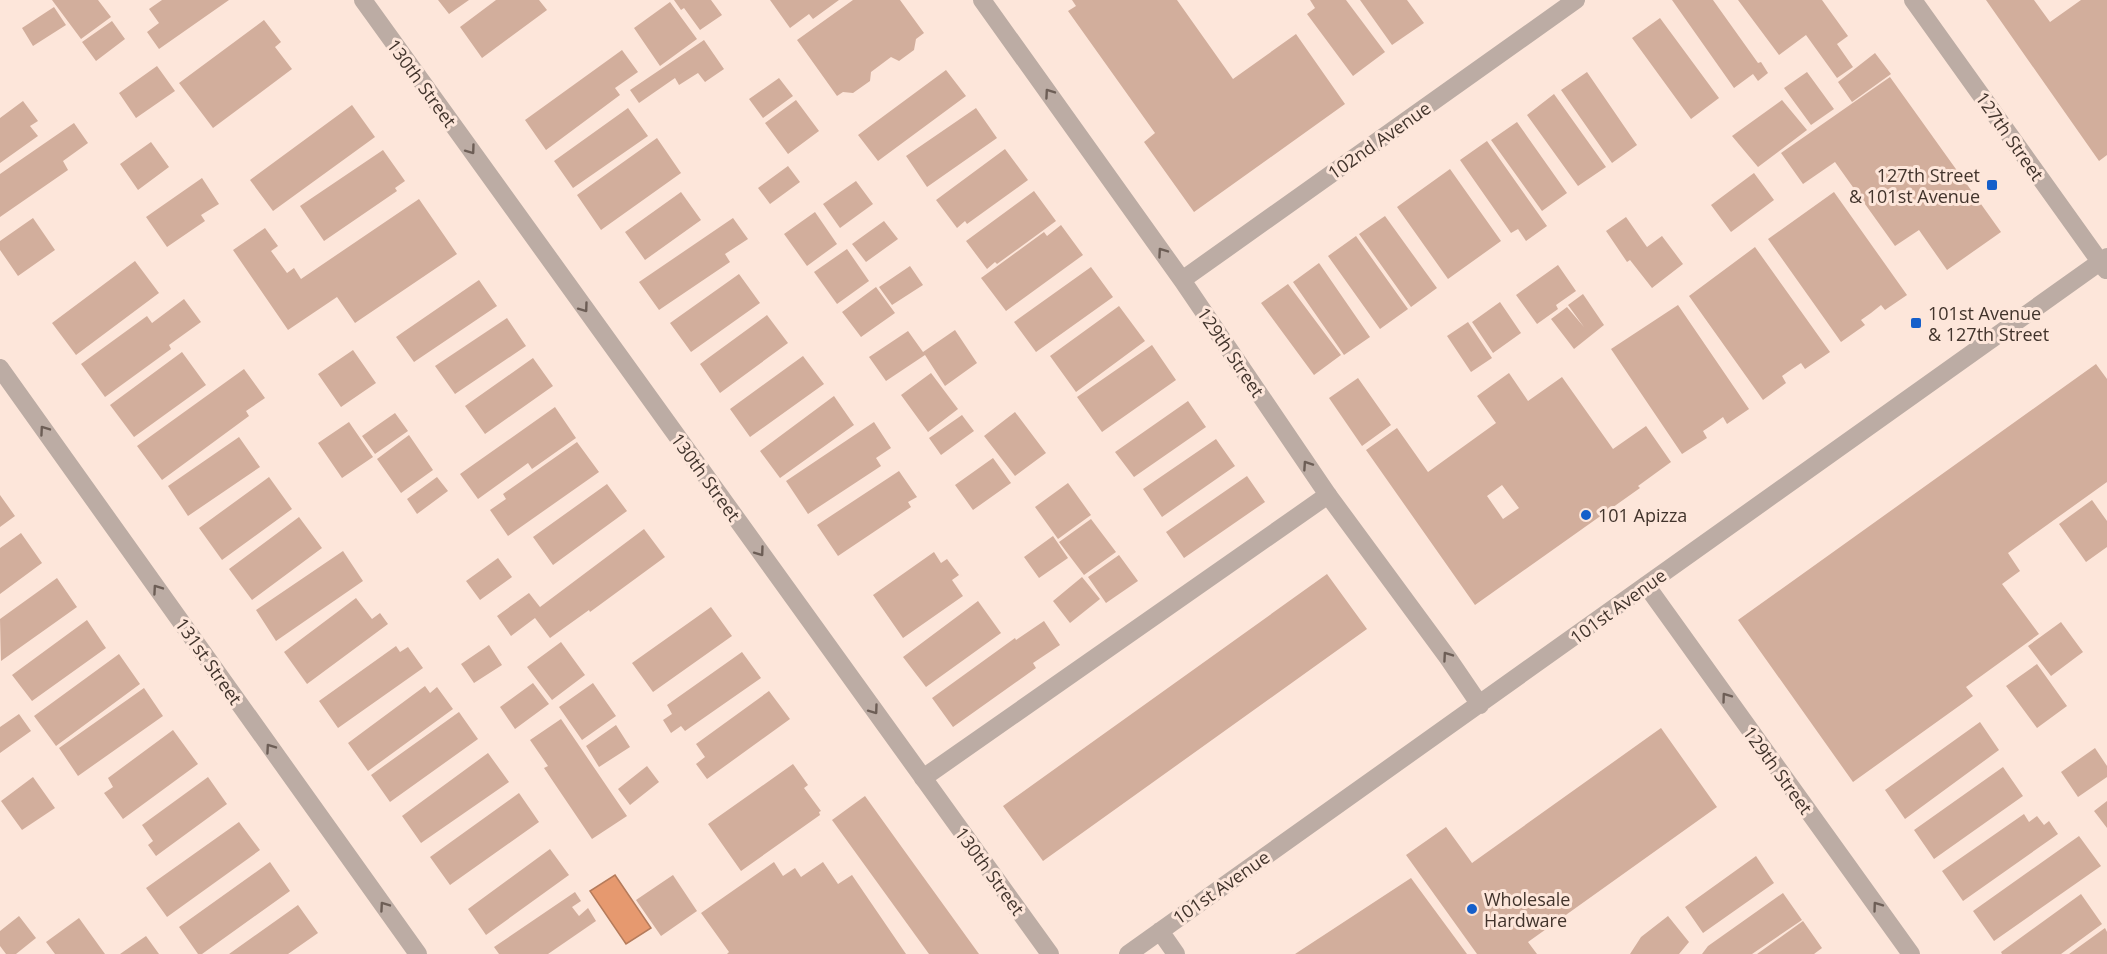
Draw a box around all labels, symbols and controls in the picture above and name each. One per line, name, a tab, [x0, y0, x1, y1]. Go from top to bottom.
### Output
street label: 130th Street	[382, 34, 462, 132]
street label: 127th Street	[1971, 87, 2049, 185]
one-way arrow	[1045, 88, 1056, 99]
street label: 102nd Avenue	[1323, 96, 1435, 184]
one-way arrow	[463, 143, 474, 154]
place label: 127th Street & 101st Avenue	[1849, 163, 1980, 208]
marker: 127th Street & 101st Avenue	[1985, 178, 1999, 192]
one-way arrow	[1158, 247, 1169, 258]
place label: 101st Avenue & 127th Street	[1928, 301, 2049, 346]
one-way arrow	[577, 302, 588, 313]
street label: 129th Street	[1192, 302, 1270, 402]
marker: 101st Avenue & 127th Street	[1909, 316, 1923, 330]
one-way arrow	[40, 426, 51, 437]
street label: 130th Street	[666, 428, 746, 526]
one-way arrow	[1303, 460, 1314, 471]
place label: 101 Apizza	[1598, 503, 1687, 527]
marker: 101 Apizza	[1579, 508, 1593, 522]
one-way arrow	[753, 545, 764, 556]
street label: 101st Avenue	[1565, 563, 1671, 649]
one-way arrow	[153, 584, 164, 595]
street label: 131st Street	[170, 613, 248, 709]
one-way arrow	[1443, 652, 1454, 663]
one-way arrow	[1722, 692, 1733, 703]
one-way arrow	[866, 703, 877, 714]
street label: 129th Street	[1738, 721, 1818, 819]
one-way arrow	[267, 743, 278, 754]
street label: 130th Street	[950, 822, 1030, 920]
street label: 101st Avenue	[1168, 845, 1274, 929]
place label: Wholesale Hardware	[1484, 887, 1570, 932]
one-way arrow	[380, 902, 391, 913]
marker: Wholesale Hardware	[1465, 902, 1479, 916]
one-way arrow	[1873, 902, 1884, 913]

